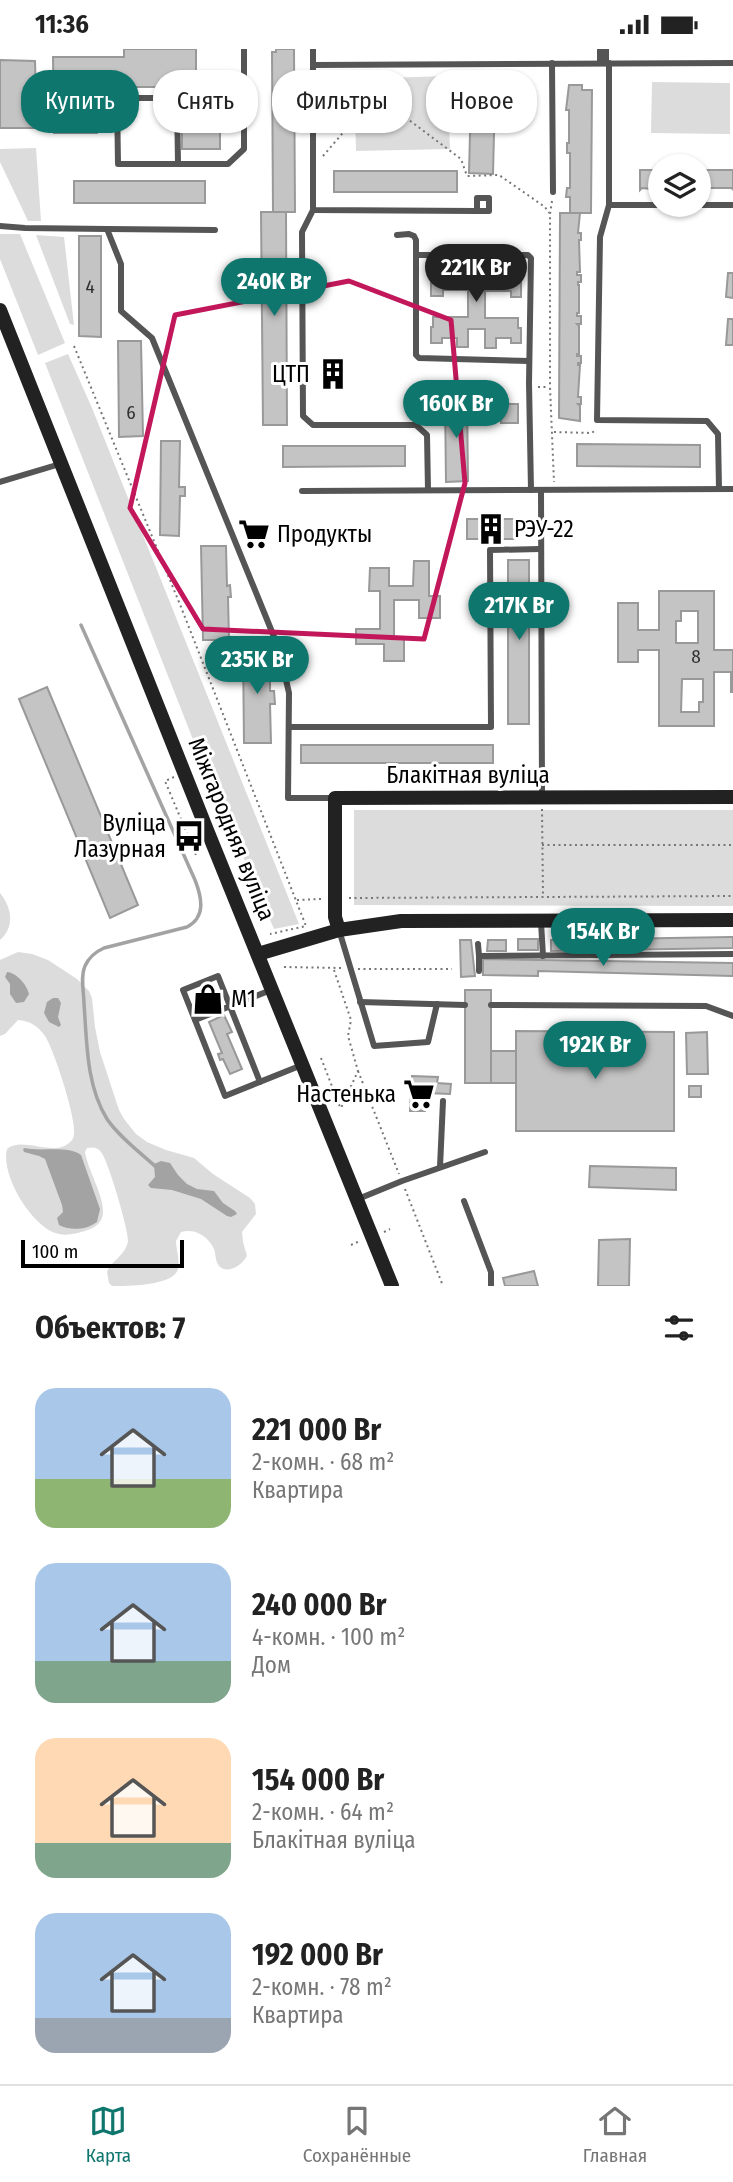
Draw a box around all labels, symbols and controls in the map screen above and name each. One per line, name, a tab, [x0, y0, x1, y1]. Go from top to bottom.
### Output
text: 11:36	[35, 9, 89, 40]
chip: Купить	[21, 70, 139, 133]
chip: Снять	[153, 70, 258, 133]
chip: Фильтры	[272, 70, 412, 133]
chip: Новое	[426, 70, 537, 133]
map controls	[648, 154, 711, 217]
button: layers	[648, 154, 711, 217]
pin: 221K Br	[411, 245, 541, 304]
text: 221K Br	[441, 253, 511, 281]
pin: 240K Br	[209, 259, 339, 318]
text: 240K Br	[237, 267, 311, 295]
house number: 4	[85, 275, 95, 298]
building icon: ЦТП	[316, 357, 350, 391]
place label: ЦТП	[272, 360, 310, 388]
pin: 160K Br	[391, 381, 521, 440]
text: 160K Br	[419, 389, 493, 417]
house number: 6	[126, 401, 136, 424]
building icon: РЭУ-22	[474, 512, 508, 546]
place label: РЭУ-22	[514, 515, 574, 543]
supermarket icon: Продукты	[237, 517, 271, 551]
place label: Продукты	[277, 520, 372, 548]
pin: 217K Br	[454, 583, 584, 642]
text: 217K Br	[484, 591, 554, 619]
pin: 235K Br	[192, 637, 322, 696]
text: 235K Br	[221, 645, 293, 673]
house number: 8	[691, 645, 701, 668]
street label: Міжгародняя вуліца	[183, 733, 281, 925]
street label: Блакітная вуліца	[386, 761, 550, 789]
place label: Вуліца Лазурная	[74, 809, 166, 863]
bus stop icon: Вуліца Лазурная	[172, 819, 206, 853]
pin: 154K Br	[538, 909, 668, 968]
text: 154K Br	[567, 917, 639, 945]
shop icon: М1	[191, 982, 225, 1016]
place label: М1	[231, 985, 256, 1013]
pin: 192K Br	[530, 1021, 660, 1081]
text: 192K Br	[559, 1030, 631, 1058]
supermarket icon: Настенька	[402, 1077, 436, 1111]
place label: Настенька	[296, 1080, 396, 1108]
scale bar	[21, 1237, 184, 1269]
text: 100 m	[32, 1240, 78, 1263]
icon: filters	[660, 1309, 698, 1347]
text: Объектов: 7	[35, 1310, 185, 1346]
text: 221 000 Br	[252, 1412, 381, 1448]
icon: home	[91, 1416, 175, 1500]
text: 2-комн. · 68 m²	[252, 1448, 394, 1476]
text: Квартира	[252, 1476, 344, 1504]
text: 240 000 Br	[252, 1587, 386, 1623]
icon: home	[91, 1591, 175, 1675]
text: 4-комн. · 100 m²	[252, 1623, 405, 1651]
text: Дом	[252, 1651, 291, 1679]
text: 154 000 Br	[252, 1762, 384, 1798]
icon: home	[91, 1766, 175, 1850]
text: 2-комн. · 64 m²	[252, 1798, 394, 1826]
text: Блакітная вуліца	[252, 1826, 416, 1854]
text: 192 000 Br	[252, 1937, 383, 1973]
icon: home	[91, 1941, 175, 2025]
text: 2-комн. · 78 m²	[252, 1973, 392, 2001]
text: Квартира	[252, 2001, 344, 2029]
tab: Карта	[86, 2102, 131, 2167]
tab: Сохранённые	[303, 2102, 411, 2167]
tab: Главная	[583, 2102, 647, 2167]

